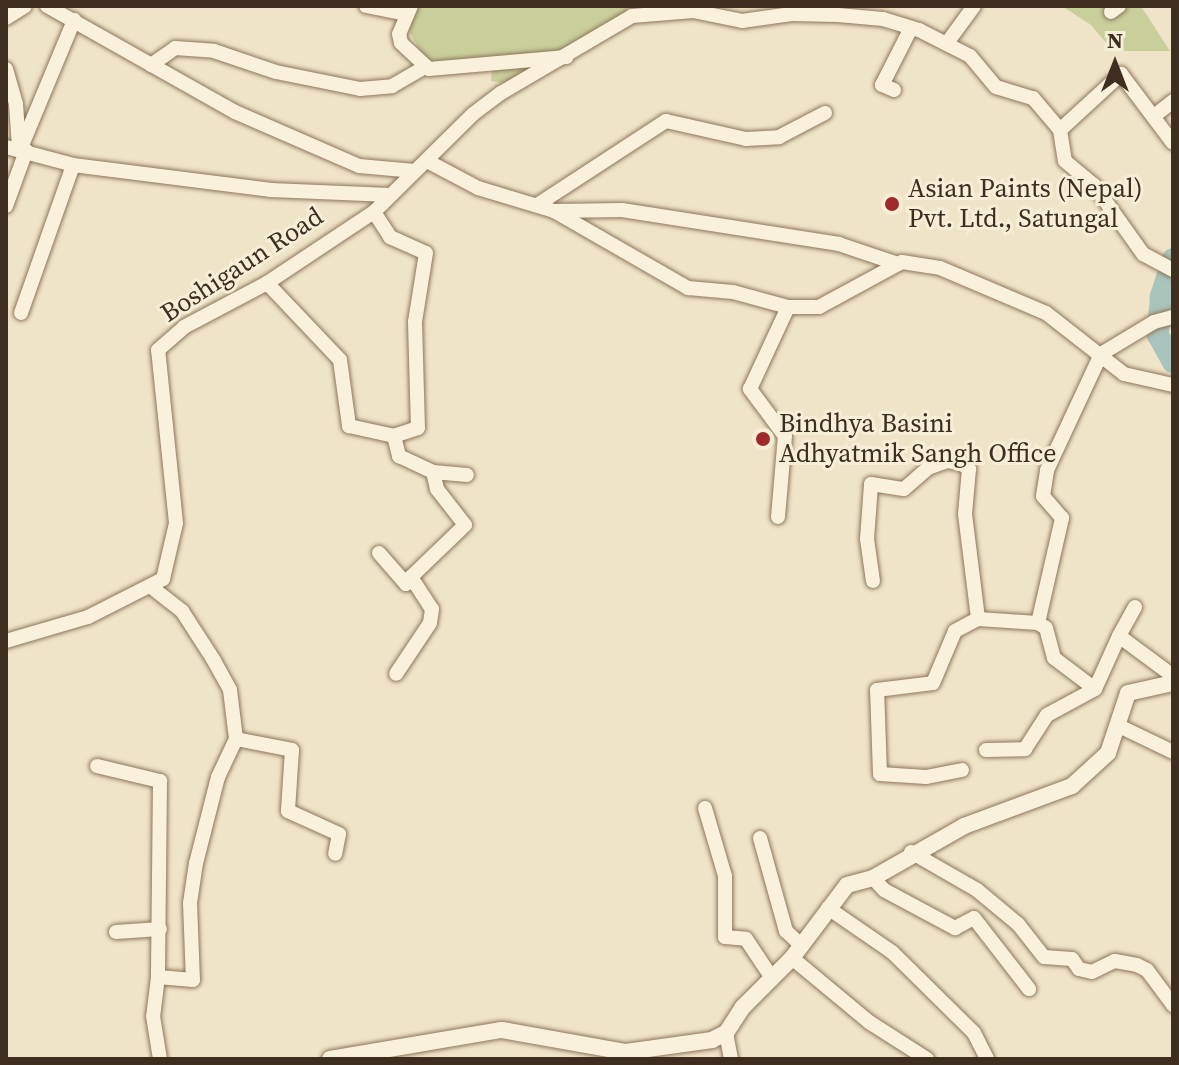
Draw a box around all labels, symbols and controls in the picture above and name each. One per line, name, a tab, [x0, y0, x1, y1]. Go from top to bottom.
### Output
north arrow	[1075, 24, 1155, 104]
text: N	[1107, 25, 1123, 55]
place label: Asian Paints (Nepal) Pvt. Ltd., Satungal	[908, 173, 1142, 234]
marker: Asian Paints (Nepal) Pvt. Ltd., Satungal	[883, 195, 901, 213]
street label: Boshigaun Road	[155, 201, 329, 329]
place label: Bindhya Basini Adhyatmik Sangh Office	[779, 408, 1056, 470]
marker: Bindhya Basini Adhyatmik Sangh Office	[754, 430, 772, 448]

